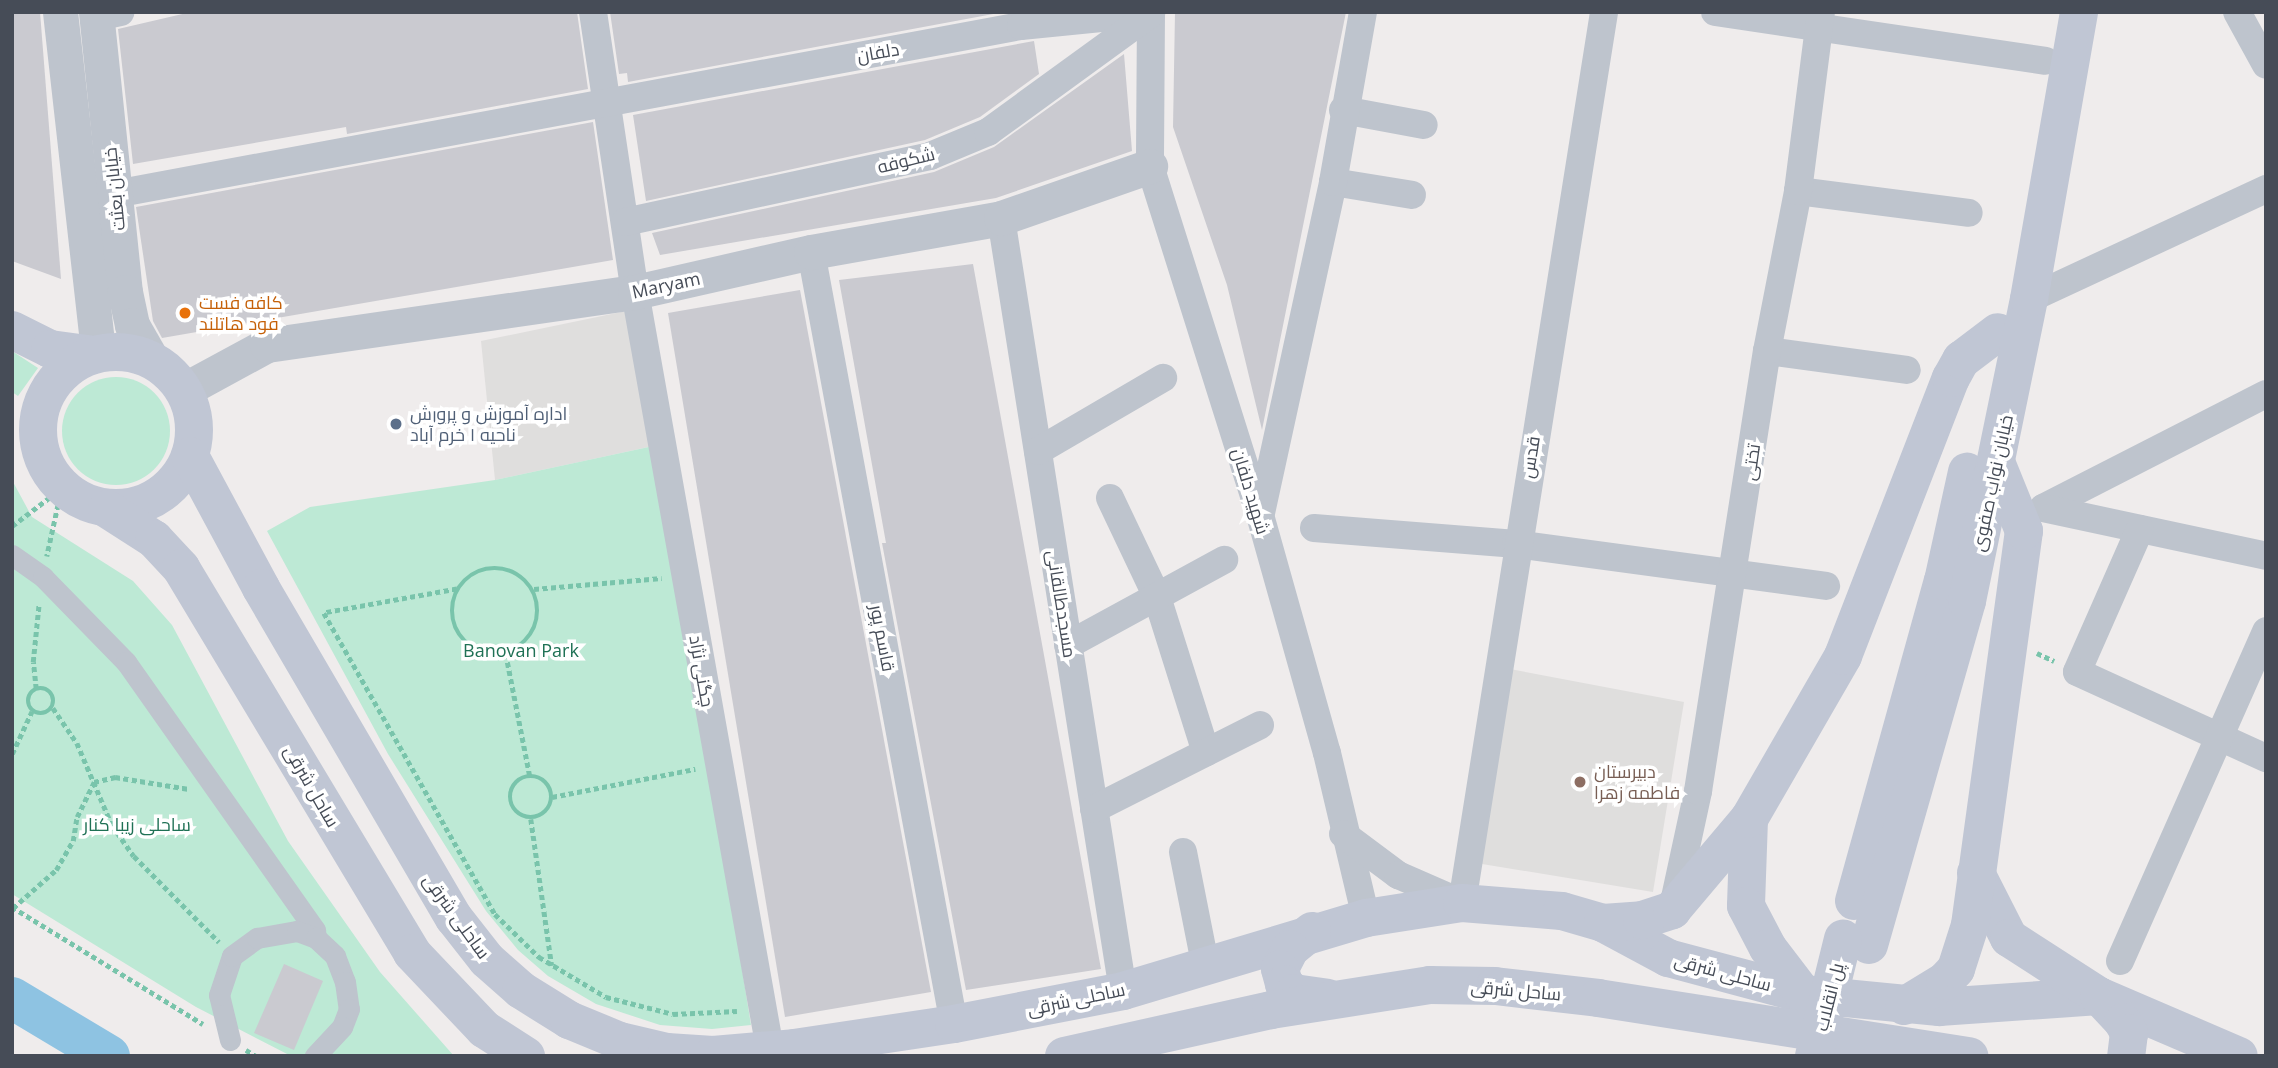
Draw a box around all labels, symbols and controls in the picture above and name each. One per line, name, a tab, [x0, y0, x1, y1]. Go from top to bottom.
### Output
street label: دلفان	[855, 38, 901, 66]
street label: شکوفه	[875, 142, 937, 178]
street label: خیابان بعثت	[99, 146, 129, 232]
street label: Maryam	[630, 267, 702, 303]
place label: کافه فست فود هاتلند	[199, 292, 283, 334]
marker: کافه فست فود هاتلند	[177, 305, 193, 321]
place label: اداره آموزش و پرورش ناحیه ۱ خرم آباد	[410, 403, 567, 446]
street label: خیابان نواب صفوی	[1967, 413, 2017, 553]
marker: اداره آموزش و پرورش ناحیه ۱ خرم آباد	[388, 416, 404, 432]
street label: قدس	[1516, 434, 1544, 480]
street label: تختی	[1738, 442, 1764, 482]
street label: شهید دلفان	[1228, 445, 1274, 537]
street label: مسجدطالقانی	[1043, 549, 1081, 659]
street label: قاسم پور	[866, 603, 900, 673]
street label: چگنی نژاد	[685, 633, 719, 709]
park label: Banovan Park	[463, 639, 579, 661]
street label: ساحل شرقی	[280, 741, 344, 831]
place label: دبیرستان فاطمه زهرا	[1594, 761, 1680, 804]
marker: دبیرستان فاطمه زهرا	[1572, 774, 1588, 790]
park label: ساحلی زیبا کنار	[83, 813, 191, 835]
street label: ساحلی شرقی	[419, 869, 495, 963]
street label: ساحلی شرقی	[1672, 949, 1774, 995]
street label: پل انقلاب	[1810, 961, 1848, 1033]
street label: ساحل شرقی	[1470, 975, 1562, 1005]
street label: ساحلی شرقی	[1025, 978, 1127, 1020]

